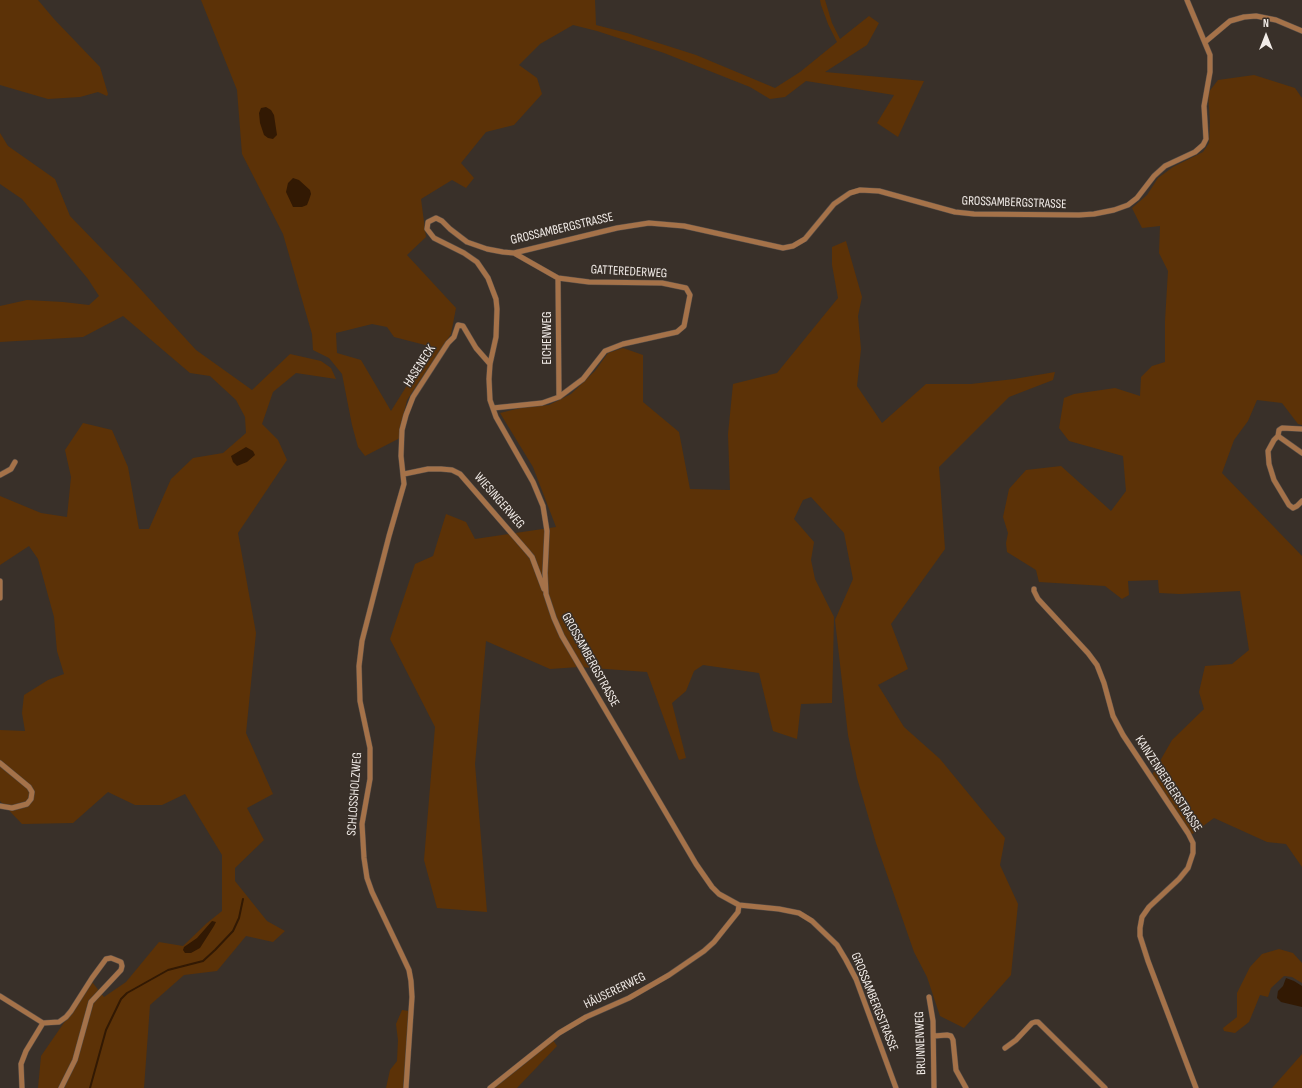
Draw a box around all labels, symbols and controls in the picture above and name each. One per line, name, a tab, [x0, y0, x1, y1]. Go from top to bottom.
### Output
north arrow	[1246, 16, 1286, 56]
text: N	[1263, 17, 1269, 30]
street label: GROSSAMBERGSTRASSE	[961, 193, 1067, 213]
street label: GROSSAMBERGSTRASSE	[509, 210, 615, 248]
street label: GATTEREDERWEG	[590, 262, 668, 282]
street label: EICHENWEG	[540, 311, 556, 365]
street label: HASENECK	[401, 342, 439, 390]
street label: WIESINGERWEG	[470, 470, 528, 532]
street label: GROSSAMBERGSTRASSE	[558, 610, 622, 710]
street label: KAINZENBERGERSTRASSE	[1131, 733, 1205, 835]
street label: SCHLOSSHOLZWEG	[344, 752, 366, 836]
street label: GROSSAMBERGSTRASSE	[847, 950, 901, 1054]
street label: HÄUSERERWEG	[582, 969, 648, 1013]
street label: BRUNNENWEG	[912, 1011, 930, 1075]

